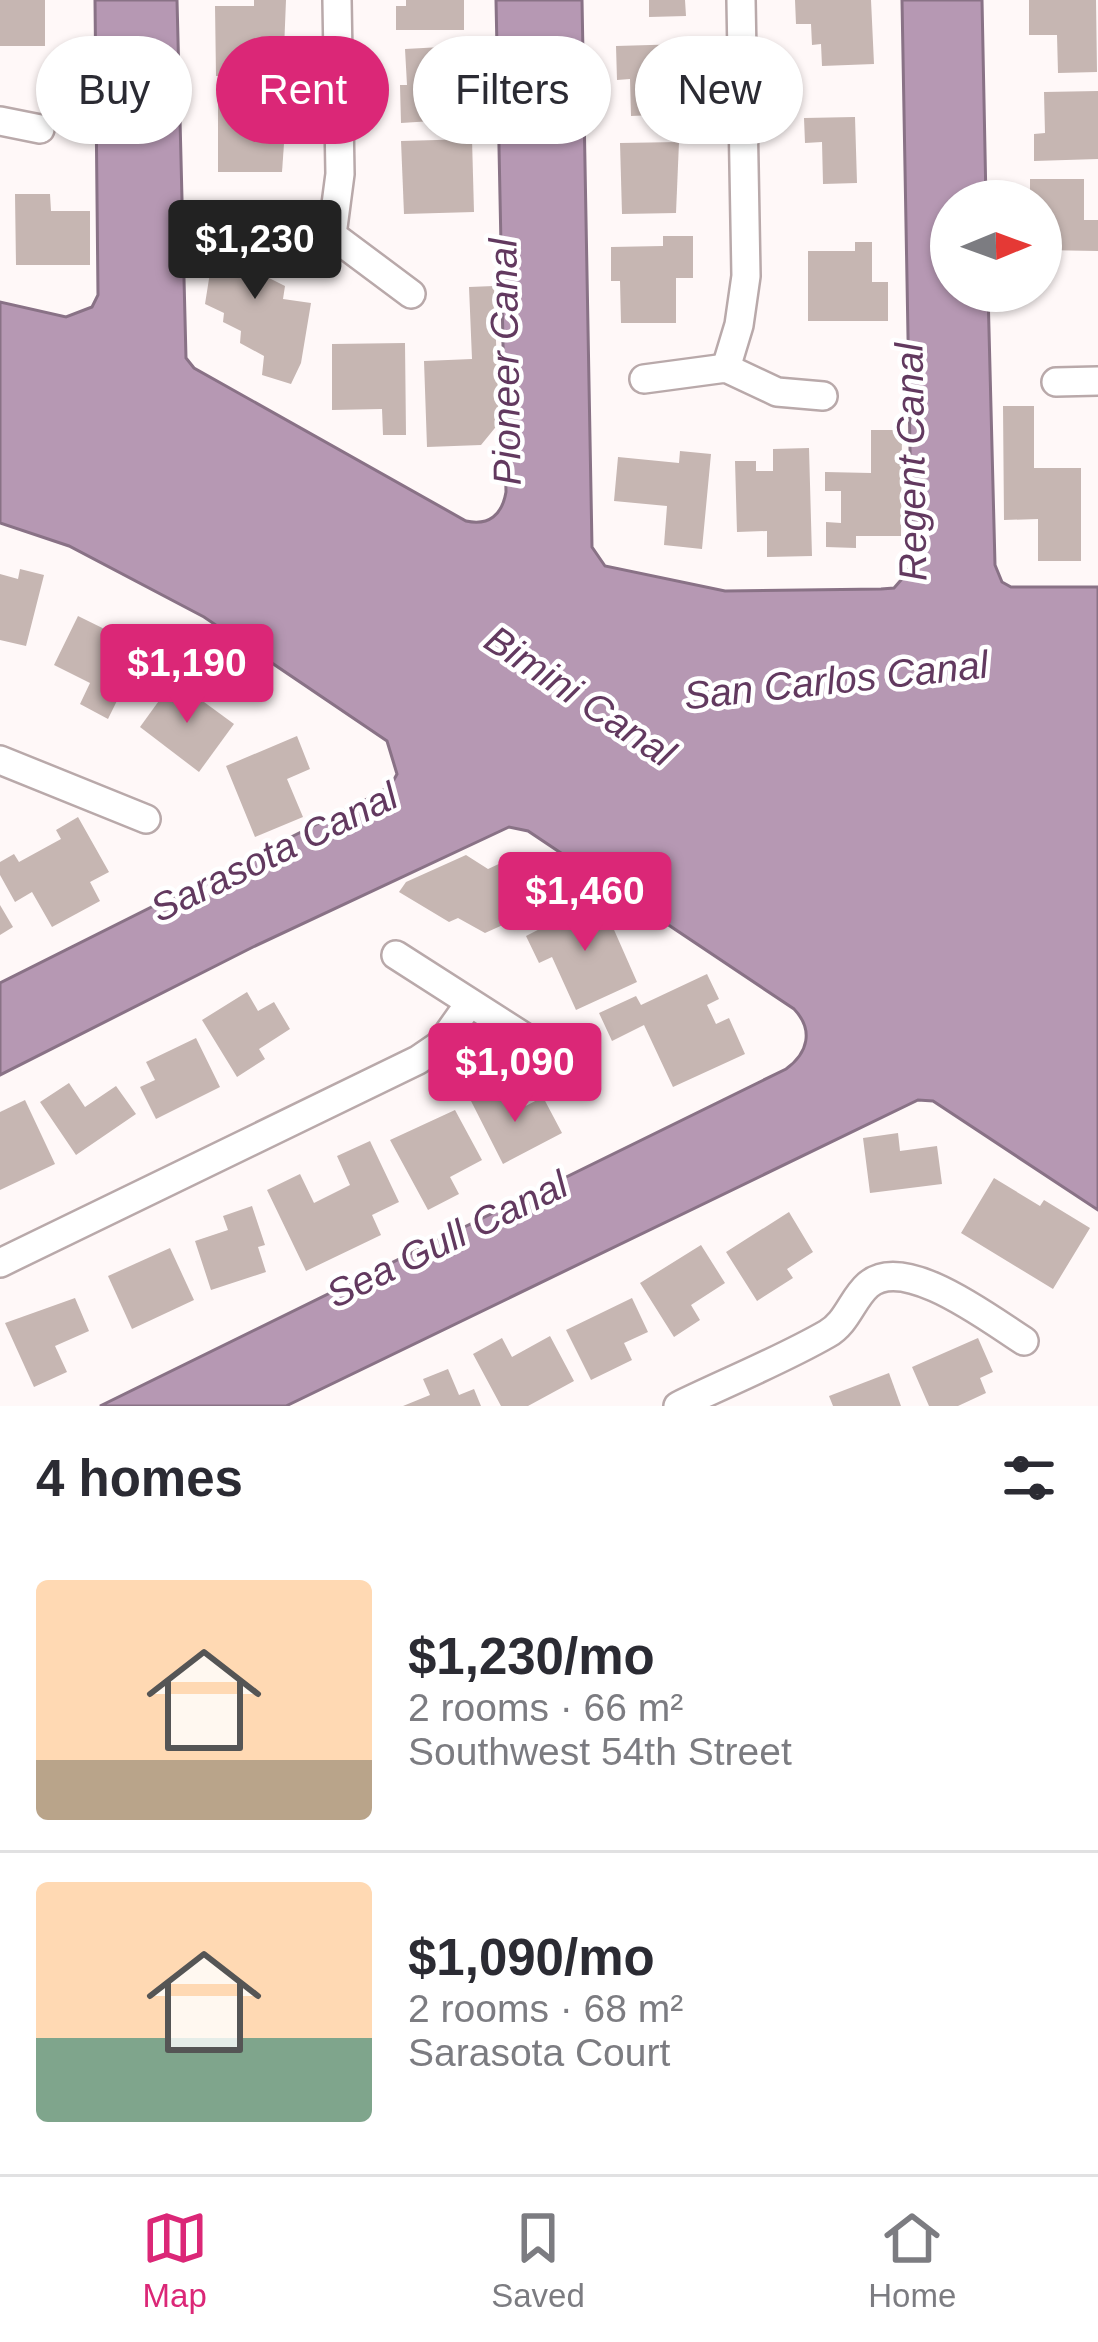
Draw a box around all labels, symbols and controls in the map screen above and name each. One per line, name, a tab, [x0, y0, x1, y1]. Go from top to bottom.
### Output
chip: Buy	[36, 36, 192, 144]
chip: Rent	[216, 36, 389, 144]
chip: Filters	[413, 36, 611, 144]
chip: New	[635, 36, 803, 144]
north arrow	[930, 180, 1062, 312]
map controls	[930, 180, 1062, 312]
pin: $1,230	[157, 200, 353, 302]
text: $1,230	[195, 217, 315, 260]
water label: Pioneer Canal	[481, 237, 529, 486]
water label: Regent Canal	[887, 341, 935, 582]
water label: Bimini Canal	[477, 617, 684, 776]
pin: $1,190	[89, 624, 285, 726]
text: $1,190	[127, 641, 247, 684]
water label: San Carlos Canal	[682, 643, 992, 717]
water label: Sarasota Canal	[144, 773, 405, 930]
pin: $1,460	[487, 852, 683, 954]
text: $1,460	[525, 869, 645, 912]
pin: $1,090	[417, 1023, 613, 1125]
text: $1,090	[455, 1040, 575, 1083]
water label: Sea Gull Canal	[320, 1162, 576, 1316]
icon: filters	[996, 1445, 1062, 1511]
text: 4 homes	[36, 1450, 243, 1507]
icon: home	[132, 1628, 276, 1772]
text: $1,230/mo	[408, 1628, 655, 1685]
text: 2 rooms · 66 m²	[408, 1686, 683, 1729]
text: Southwest 54th Street	[408, 1730, 792, 1773]
text: $1,090/mo	[408, 1929, 655, 1986]
icon: home	[132, 1930, 276, 2074]
text: 2 rooms · 68 m²	[408, 1987, 683, 2030]
text: Sarasota Court	[408, 2031, 670, 2074]
tab: Map	[142, 2205, 208, 2315]
tab: Saved	[491, 2205, 585, 2315]
tab: Home	[868, 2205, 956, 2315]

